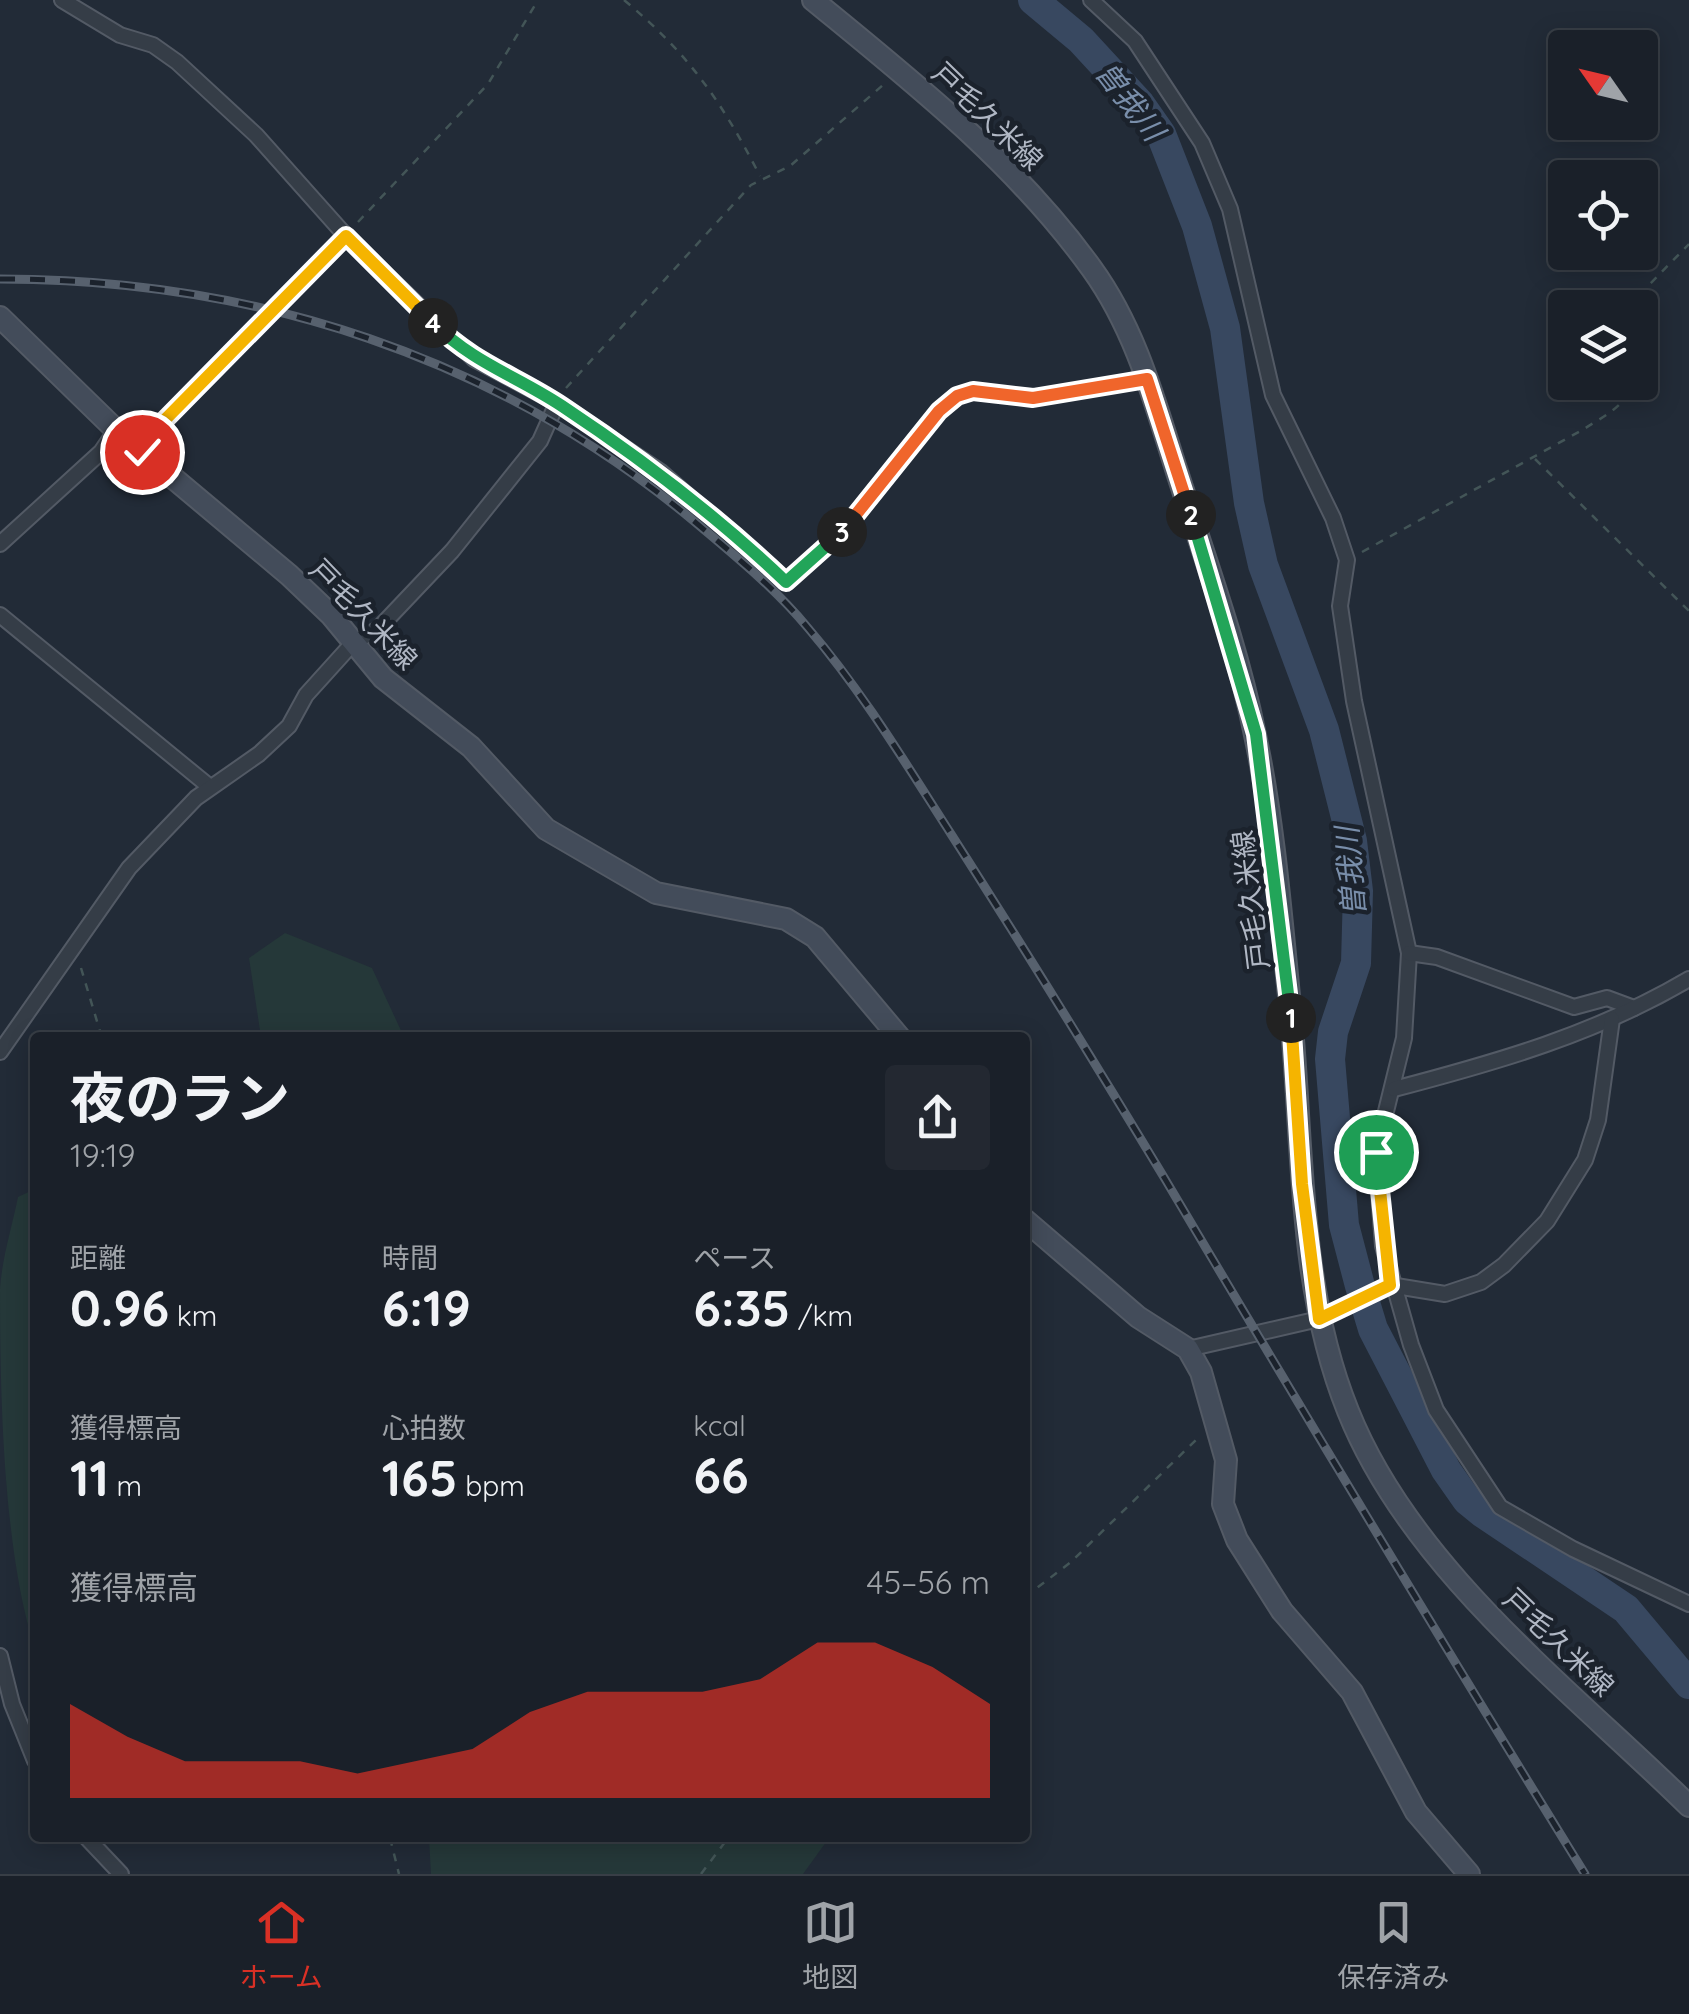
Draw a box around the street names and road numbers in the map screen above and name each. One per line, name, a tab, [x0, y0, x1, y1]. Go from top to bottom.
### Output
street label: 戸毛久米線	[925, 55, 1051, 177]
street label: 戸毛久米線	[303, 551, 425, 677]
street label: 戸毛久米線	[1224, 828, 1276, 972]
street label: 戸毛久米線	[1496, 1581, 1622, 1703]

